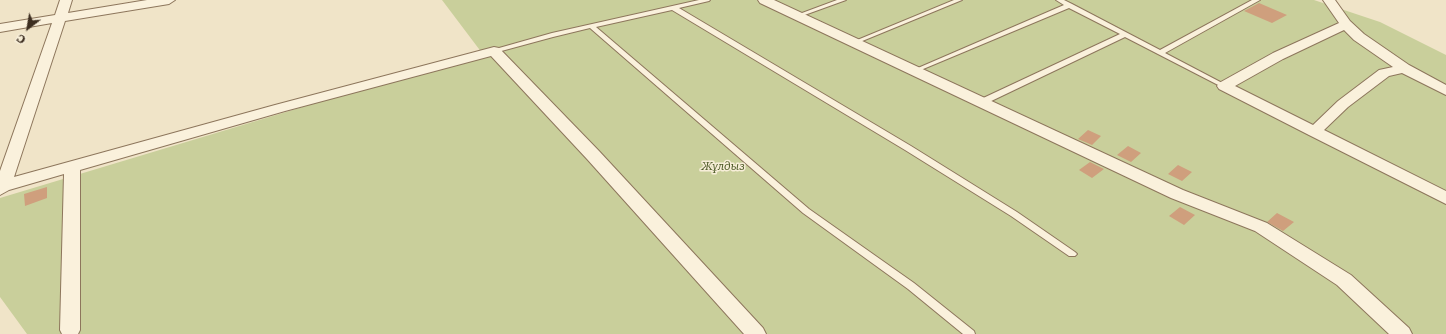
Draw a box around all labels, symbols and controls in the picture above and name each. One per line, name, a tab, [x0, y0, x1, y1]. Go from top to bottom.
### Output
north arrow	[8, 8, 48, 48]
text: С	[15, 31, 28, 46]
park label: Жұлдыз	[701, 160, 745, 174]

